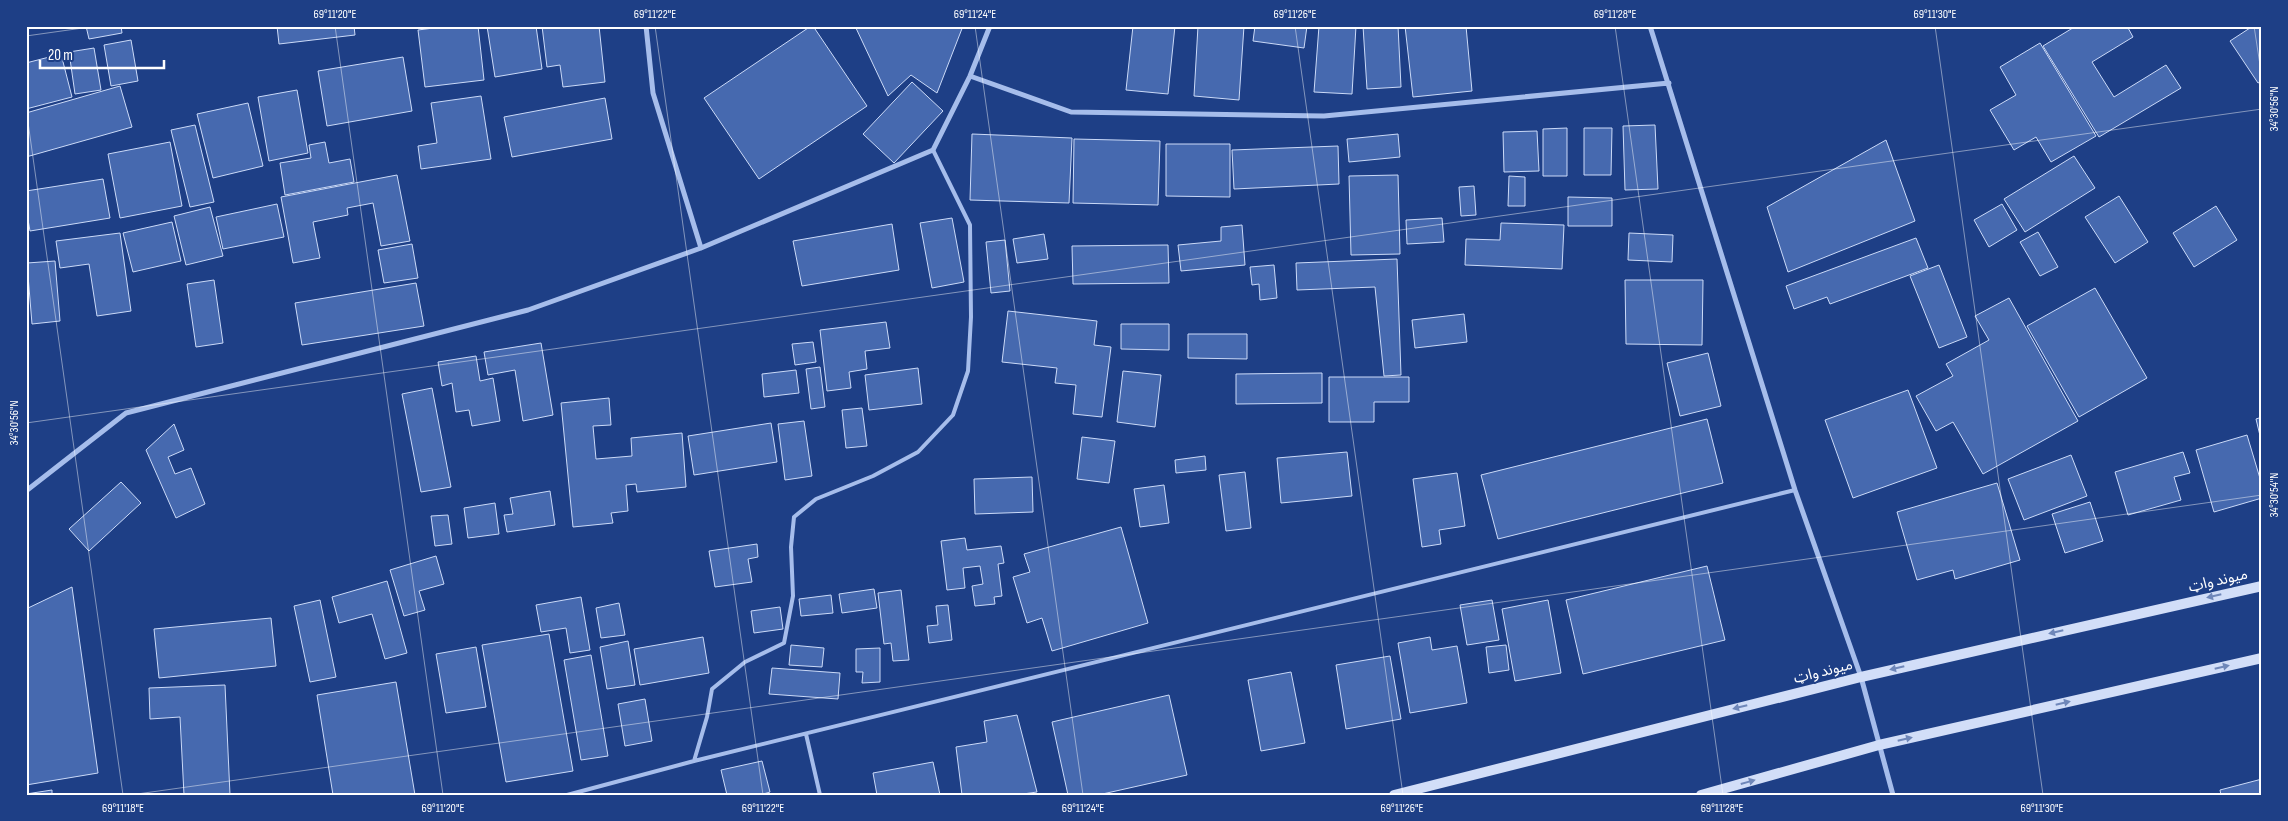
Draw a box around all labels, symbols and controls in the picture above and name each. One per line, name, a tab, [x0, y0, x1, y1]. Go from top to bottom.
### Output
text: 69°11'20"E	[314, 7, 356, 22]
text: 69°11'22"E	[634, 7, 676, 22]
text: 69°11'24"E	[954, 7, 996, 22]
text: 69°11'26"E	[1274, 7, 1316, 22]
text: 69°11'28"E	[1594, 7, 1636, 22]
text: 69°11'30"E	[1914, 7, 1957, 22]
scale bar	[40, 38, 164, 70]
text: 20 m	[48, 46, 73, 65]
text: 34°30'56"N	[2267, 86, 2282, 132]
text: 34°30'56"N	[7, 400, 22, 446]
text: 34°30'54"N	[2267, 473, 2282, 517]
street label: میوند واټ	[2187, 564, 2250, 597]
one-way arrow	[2207, 592, 2222, 600]
one-way arrow	[2048, 628, 2063, 636]
street label: میوند واټ	[1792, 655, 1855, 688]
one-way arrow	[2214, 663, 2229, 671]
one-way arrow	[1890, 664, 1905, 672]
one-way arrow	[2056, 699, 2071, 707]
one-way arrow	[1732, 704, 1747, 712]
one-way arrow	[1897, 735, 1913, 743]
one-way arrow	[1741, 777, 1756, 785]
text: 69°11'18"E	[102, 801, 144, 816]
text: 69°11'20"E	[422, 801, 464, 816]
text: 69°11'22"E	[742, 801, 784, 816]
text: 69°11'24"E	[1062, 801, 1104, 816]
text: 69°11'26"E	[1381, 801, 1423, 816]
text: 69°11'28"E	[1701, 801, 1743, 816]
text: 69°11'30"E	[2021, 801, 2064, 816]

